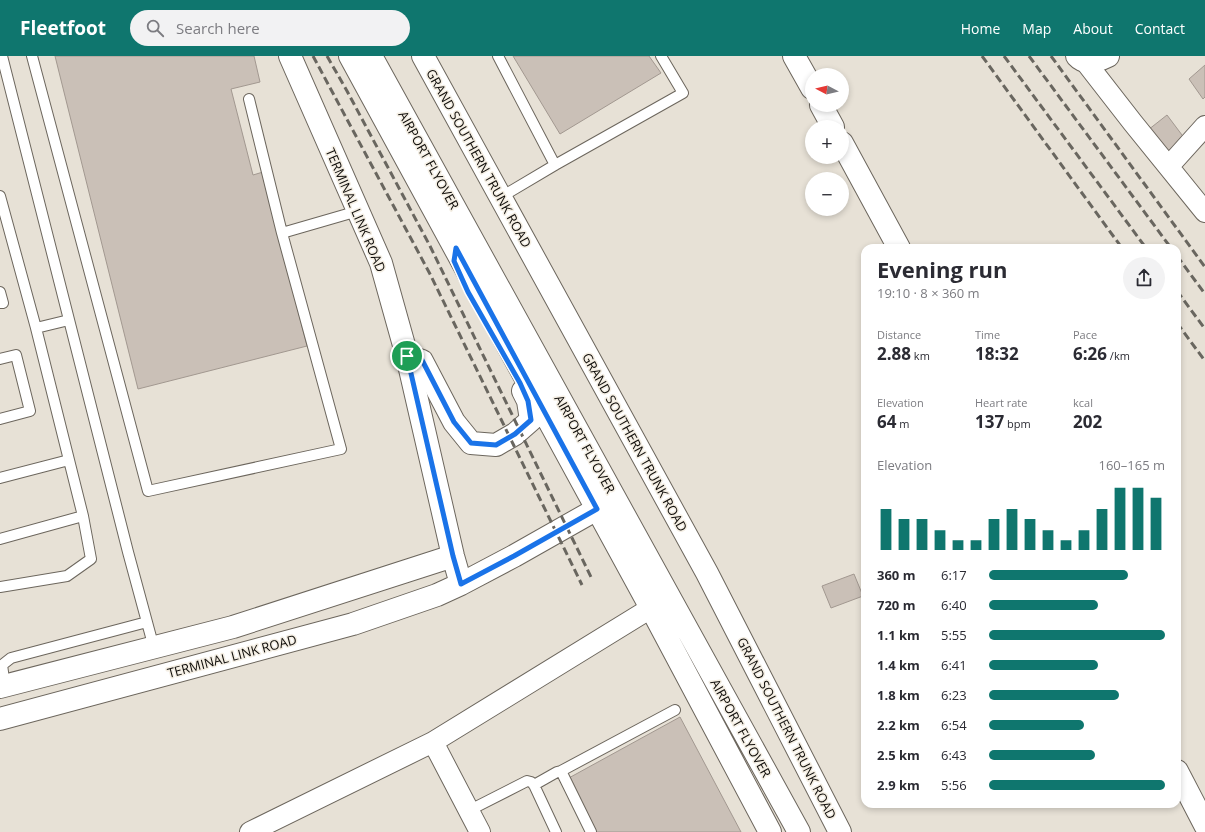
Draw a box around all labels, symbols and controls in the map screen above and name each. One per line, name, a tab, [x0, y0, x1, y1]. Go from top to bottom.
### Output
search box	[130, 10, 410, 46]
text: Fleetfoot	[20, 15, 106, 41]
icon: search	[144, 17, 166, 39]
text: Search here	[176, 18, 260, 38]
text: Home	[961, 19, 1000, 38]
text: Map	[1022, 19, 1051, 38]
text: About	[1073, 19, 1113, 38]
text: Contact	[1135, 19, 1185, 38]
street label: GRAND SOUTHERN TRUNK ROAD	[422, 65, 536, 251]
north arrow	[805, 68, 849, 112]
map controls	[805, 68, 849, 216]
street label: AIRPORT FLYOVER	[394, 107, 464, 213]
button: +	[805, 120, 849, 164]
street label: TERMINAL LINK ROAD	[322, 145, 390, 275]
button: −	[805, 172, 849, 216]
text: Evening run	[877, 254, 1008, 284]
button: share	[1123, 257, 1165, 299]
text: 19:10 · 8 × 360 m	[877, 284, 980, 302]
text: Distance	[877, 327, 921, 342]
text: Time	[975, 327, 1000, 342]
text: Pace	[1073, 327, 1097, 342]
pin	[390, 339, 424, 373]
text: 2.88	[877, 342, 911, 365]
text: 18:32	[975, 342, 1019, 365]
text: 6:26	[1073, 342, 1107, 365]
icon: arrive	[396, 345, 418, 367]
text: km	[911, 348, 930, 363]
text: /km	[1107, 348, 1130, 363]
street label: GRAND SOUTHERN TRUNK ROAD	[578, 349, 692, 535]
street label: AIRPORT FLYOVER	[550, 391, 620, 497]
text: Elevation	[877, 395, 924, 410]
text: Heart rate	[975, 395, 1027, 410]
text: kcal	[1073, 395, 1093, 410]
text: 64	[877, 410, 896, 433]
text: 137	[975, 410, 1004, 433]
text: 202	[1073, 410, 1102, 433]
text: m	[896, 416, 910, 431]
text: bpm	[1004, 416, 1031, 431]
text: Elevation	[877, 456, 932, 474]
text: 160–165 m	[1098, 456, 1165, 474]
text: 360 m	[877, 566, 915, 584]
text: 6:17	[941, 566, 967, 584]
text: 720 m	[877, 596, 915, 614]
text: 6:40	[941, 596, 967, 614]
text: 1.1 km	[877, 626, 920, 644]
text: 5:55	[941, 626, 967, 644]
street label: TERMINAL LINK ROAD	[165, 630, 299, 682]
street label: GRAND SOUTHERN TRUNK ROAD	[733, 634, 841, 822]
text: 1.4 km	[877, 656, 920, 674]
text: 6:41	[941, 656, 967, 674]
street label: AIRPORT FLYOVER	[706, 675, 776, 781]
text: 1.8 km	[877, 686, 920, 704]
text: 6:23	[941, 686, 967, 704]
text: 2.2 km	[877, 716, 920, 734]
text: 6:54	[941, 716, 967, 734]
text: 2.5 km	[877, 746, 920, 764]
text: 6:43	[941, 746, 967, 764]
text: 2.9 km	[877, 776, 920, 794]
text: 5:56	[941, 776, 967, 794]

